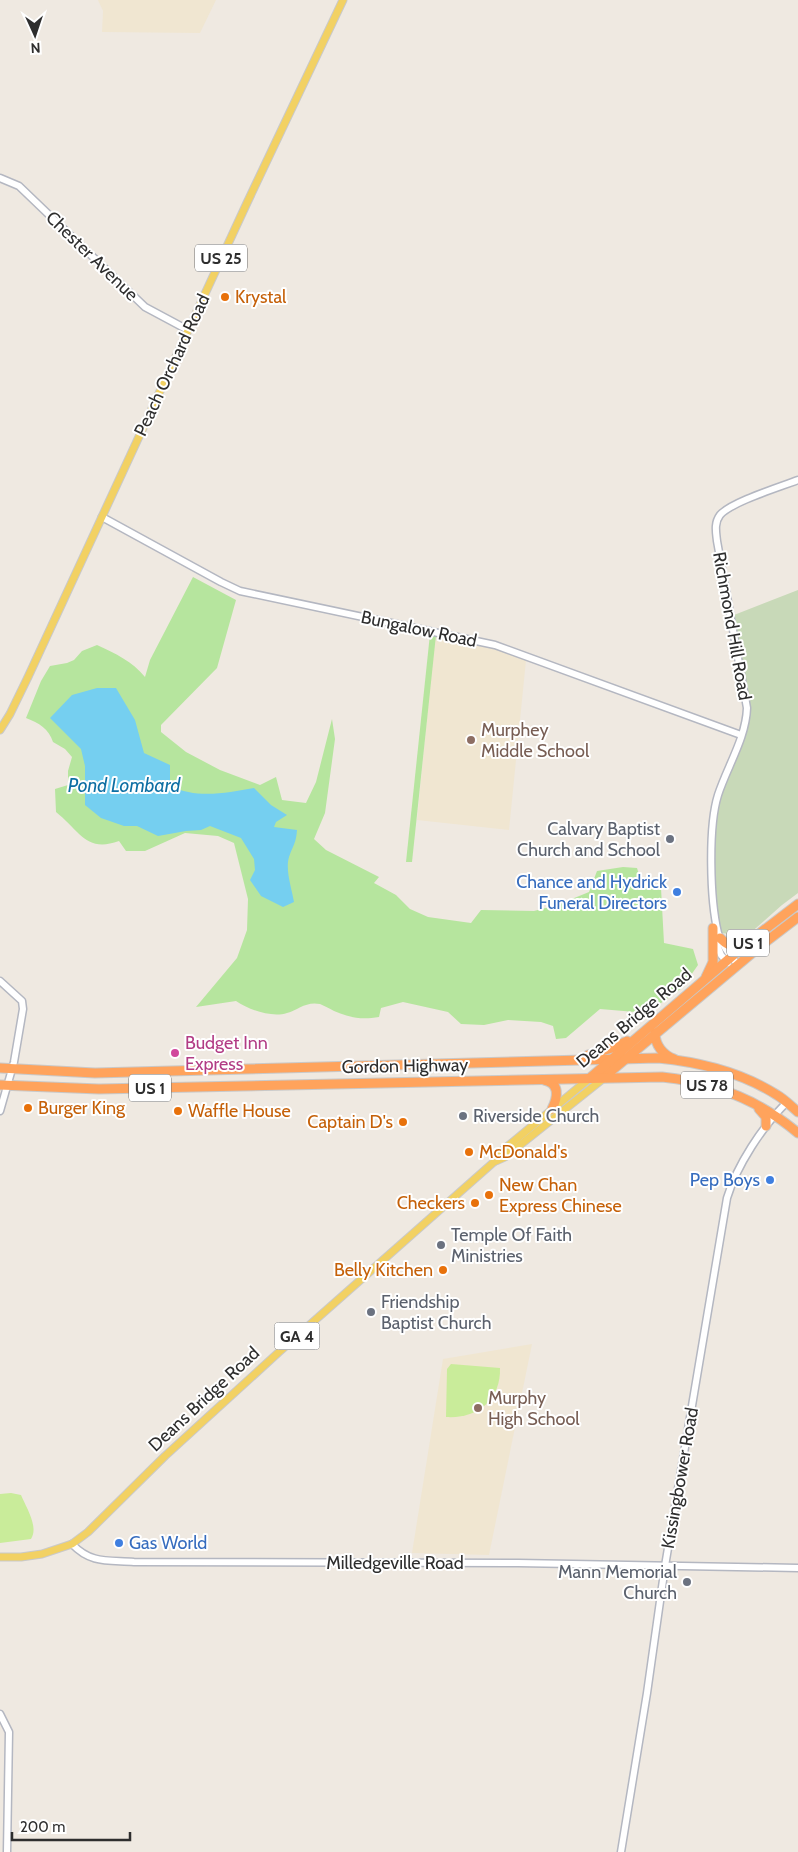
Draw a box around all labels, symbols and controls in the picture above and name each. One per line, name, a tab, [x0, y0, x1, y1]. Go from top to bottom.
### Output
north arrow	[10, 10, 60, 60]
text: N	[30, 39, 41, 57]
street label: Chester Avenue	[41, 207, 143, 305]
road number: US 25	[195, 244, 247, 272]
place label: Krystal	[235, 286, 287, 308]
street label: Peach Orchard Road	[129, 290, 215, 440]
marker: Krystal	[219, 291, 231, 303]
street label: Richmond Hill Road	[708, 550, 756, 702]
street label: Bungalow Road	[359, 606, 479, 652]
place label: Murphey Middle School	[481, 719, 590, 762]
marker: Murphey Middle School	[465, 734, 477, 746]
water label: Pond Lombard	[68, 774, 181, 797]
place label: Calvary Baptist Church and School	[517, 818, 661, 861]
marker: Calvary Baptist Church and School	[664, 833, 676, 845]
place label: Chance and Hydrick Funeral Directors	[516, 871, 668, 914]
marker: Chance and Hydrick Funeral Directors	[671, 886, 683, 898]
road number: US 1	[727, 930, 769, 956]
street label: Deans Bridge Road	[572, 963, 696, 1073]
place label: Budget Inn Express	[185, 1032, 268, 1075]
marker: Budget Inn Express	[169, 1047, 181, 1059]
street label: Gordon Highway	[341, 1054, 469, 1078]
road number: US 78	[681, 1072, 733, 1098]
road number: US 1	[129, 1074, 171, 1102]
place label: Burger King	[38, 1097, 126, 1119]
place label: Waffle House	[188, 1100, 291, 1122]
marker: Burger King	[22, 1102, 34, 1114]
marker: Waffle House	[172, 1105, 184, 1117]
place label: Riverside Church	[473, 1105, 599, 1127]
marker: Riverside Church	[457, 1110, 469, 1122]
place label: Captain D's	[307, 1111, 393, 1133]
marker: Captain D's	[397, 1116, 409, 1128]
place label: McDonald's	[479, 1141, 567, 1163]
marker: McDonald's	[463, 1146, 475, 1158]
place label: Pep Boys	[690, 1169, 760, 1191]
place label: New Chan Express Chinese	[499, 1174, 622, 1217]
marker: Pep Boys	[764, 1174, 776, 1186]
marker: New Chan Express Chinese	[483, 1189, 495, 1201]
place label: Checkers	[397, 1192, 465, 1214]
marker: Checkers	[469, 1197, 481, 1209]
place label: Temple Of Faith Ministries	[451, 1224, 572, 1267]
marker: Temple Of Faith Ministries	[435, 1239, 447, 1251]
place label: Belly Kitchen	[334, 1259, 433, 1281]
marker: Belly Kitchen	[437, 1264, 449, 1276]
place label: Friendship Baptist Church	[381, 1291, 491, 1334]
marker: Friendship Baptist Church	[365, 1306, 377, 1318]
road number: GA 4	[274, 1322, 320, 1350]
street label: Deans Bridge Road	[144, 1342, 264, 1456]
place label: Murphy High School	[488, 1387, 580, 1430]
marker: Murphy High School	[472, 1402, 484, 1414]
street label: Kissingbower Road	[657, 1406, 703, 1550]
place label: Gas World	[129, 1532, 207, 1554]
marker: Gas World	[113, 1537, 125, 1549]
street label: Milledgeville Road	[326, 1552, 464, 1574]
place label: Mann Memorial Church	[558, 1561, 678, 1604]
marker: Mann Memorial Church	[681, 1576, 693, 1588]
scale bar	[12, 1810, 130, 1842]
text: 200 m	[20, 1818, 65, 1836]

